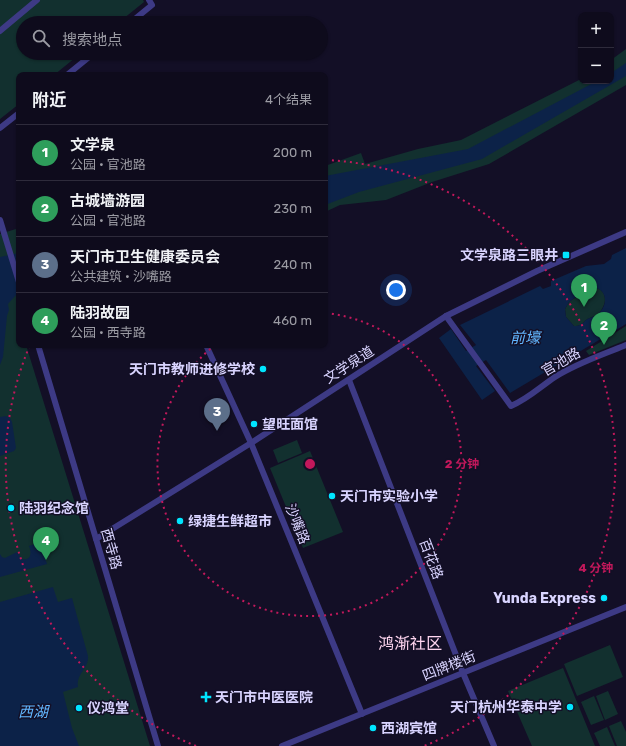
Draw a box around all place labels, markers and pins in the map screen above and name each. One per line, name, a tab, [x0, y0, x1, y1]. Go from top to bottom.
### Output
place label: 文学泉路三眼井	[460, 247, 558, 264]
marker: 文学泉路三眼井	[561, 250, 571, 260]
pin: 1	[571, 274, 597, 307]
pin: 2	[591, 312, 617, 345]
place label: 天门市教师进修学校	[129, 361, 255, 378]
marker: 天门市教师进修学校	[258, 364, 268, 374]
pin: 3	[204, 398, 230, 431]
place label: 望旺面馆	[262, 416, 318, 433]
marker: 望旺面馆	[249, 419, 259, 429]
centre of rings	[303, 457, 317, 471]
place label: 天门市实验小学	[340, 488, 438, 505]
marker: 天门市实验小学	[327, 491, 337, 501]
place label: 陆羽纪念馆	[19, 500, 89, 517]
marker: 陆羽纪念馆	[6, 503, 16, 513]
place label: 绿捷生鲜超市	[188, 513, 272, 530]
marker: 绿捷生鲜超市	[175, 516, 185, 526]
pin: 4	[33, 527, 59, 560]
place label: Yunda Express	[493, 590, 596, 607]
marker: Yunda Express	[599, 593, 609, 603]
place label: 天门市中医医院	[215, 689, 313, 706]
marker: 天门市中医医院	[200, 691, 212, 703]
place label: 天门杭州华泰中学	[450, 699, 562, 716]
place label: 仪鸿堂	[87, 700, 129, 717]
marker: 天门杭州华泰中学	[565, 702, 575, 712]
marker: 仪鸿堂	[74, 703, 84, 713]
place label: 西湖宾馆	[381, 720, 437, 737]
marker: 西湖宾馆	[368, 723, 378, 733]

